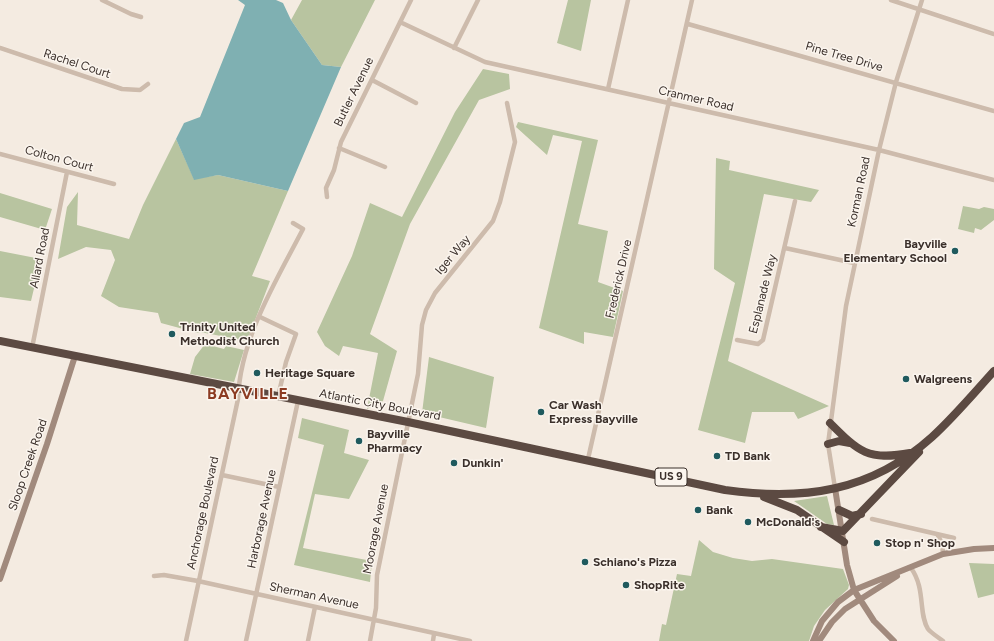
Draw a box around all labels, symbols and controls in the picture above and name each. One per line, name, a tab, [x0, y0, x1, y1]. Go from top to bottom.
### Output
street label: Pine Tree Drive	[804, 39, 884, 75]
street label: Rachel Court	[42, 46, 112, 82]
street label: Butler Avenue	[331, 55, 377, 129]
street label: Cranmer Road	[657, 83, 735, 115]
street label: Colton Court	[23, 143, 95, 175]
street label: Korman Road	[844, 155, 874, 229]
street label: Allard Road	[27, 227, 53, 289]
street label: Iger Way	[432, 232, 474, 278]
place label: Bayville Elementary School	[843, 237, 947, 265]
street label: Frederick Drive	[603, 238, 635, 320]
marker: Bayville Elementary School	[950, 246, 960, 256]
street label: Esplanade Way	[746, 253, 780, 335]
place label: Trinity United Methodist Church	[180, 320, 279, 348]
marker: Trinity United Methodist Church	[167, 329, 177, 339]
place label: Heritage Square	[265, 366, 355, 380]
marker: Heritage Square	[252, 368, 262, 378]
place label: Walgreens	[914, 372, 972, 386]
marker: Walgreens	[901, 374, 911, 384]
district label: BAYVILLE	[207, 384, 289, 404]
street label: Atlantic City Boulevard	[318, 386, 442, 424]
place label: Car Wash Express Bayville	[549, 398, 638, 426]
marker: Car Wash Express Bayville	[536, 407, 546, 417]
street label: Sloop Creek Road	[6, 417, 50, 513]
place label: Bayville Pharmacy	[367, 427, 422, 455]
marker: Bayville Pharmacy	[354, 436, 364, 446]
place label: TD Bank	[725, 449, 770, 463]
marker: TD Bank	[712, 451, 722, 461]
street label: Anchorage Boulevard	[184, 455, 222, 571]
place label: Dunkin'	[462, 456, 503, 470]
marker: Dunkin'	[449, 458, 459, 468]
street label: Harborage Avenue	[245, 468, 279, 570]
road number: US 9	[655, 468, 687, 486]
street label: Moorage Avenue	[360, 483, 392, 575]
place label: Bank	[706, 503, 733, 517]
marker: Bank	[693, 505, 703, 515]
place label: McDonald's	[756, 515, 820, 529]
marker: McDonald's	[743, 517, 753, 527]
place label: Stop n' Shop	[885, 536, 955, 550]
marker: Stop n' Shop	[872, 538, 882, 548]
place label: Schiano's Pizza	[593, 555, 677, 569]
marker: Schiano's Pizza	[580, 557, 590, 567]
place label: ShopRite	[634, 578, 685, 592]
street label: Sherman Avenue	[268, 579, 360, 613]
marker: ShopRite	[621, 580, 631, 590]

